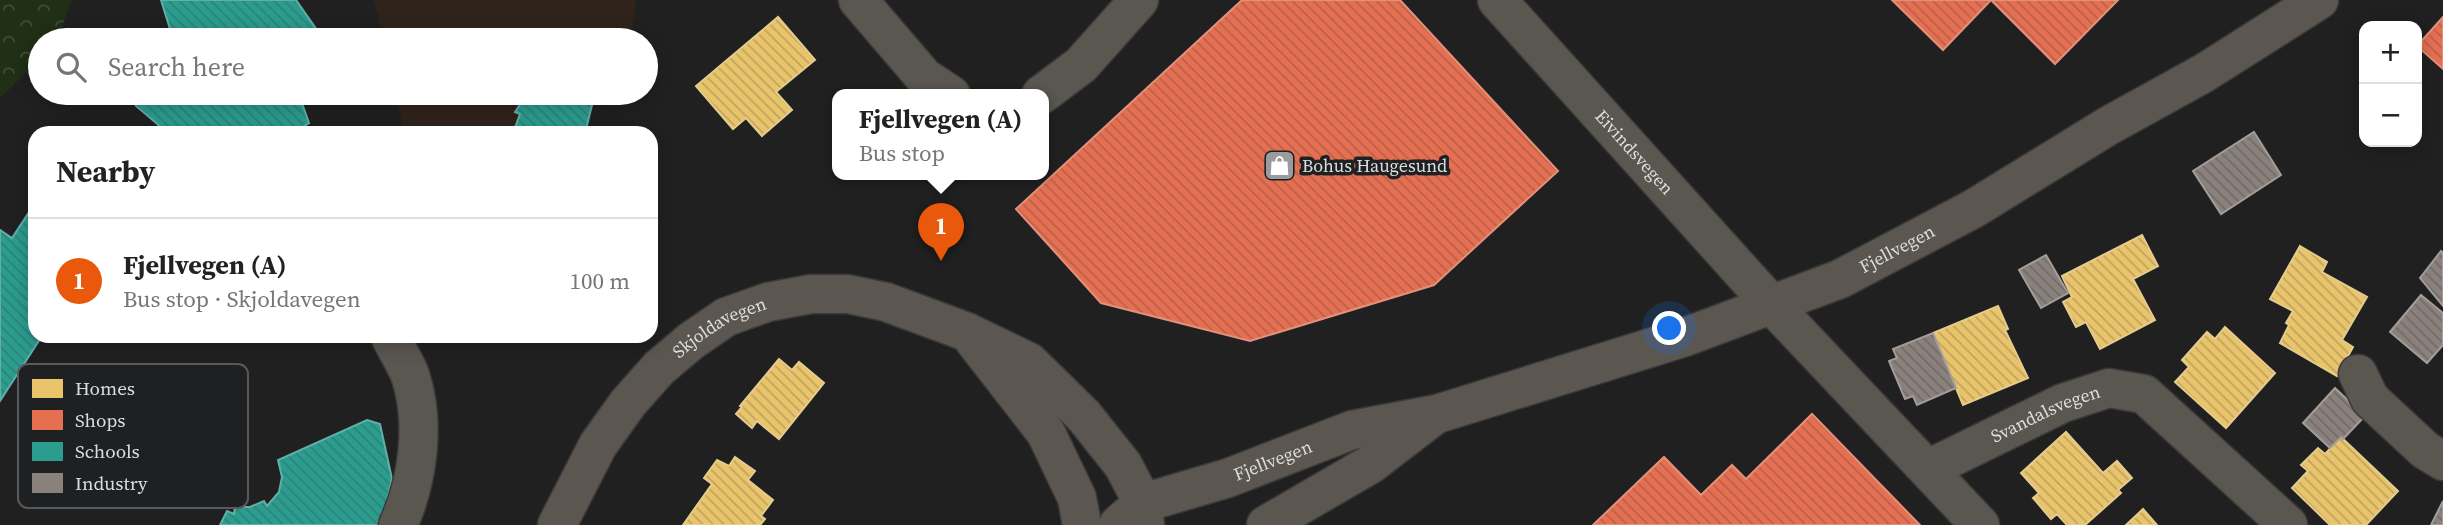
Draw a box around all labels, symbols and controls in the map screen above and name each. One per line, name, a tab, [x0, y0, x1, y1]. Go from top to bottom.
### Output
map controls	[2359, 21, 2422, 147]
button: +	[2359, 21, 2422, 84]
search box	[28, 28, 658, 105]
icon: search	[52, 48, 90, 86]
text: Search here	[108, 49, 245, 85]
button: −	[2359, 84, 2422, 147]
popup	[832, 89, 1049, 180]
text: Fjellvegen (A)	[859, 101, 1022, 137]
street label: Eivindsvegen	[1590, 104, 1680, 200]
text: Bus stop	[859, 137, 945, 169]
shop icon: Bohus Haugesund	[1262, 149, 1296, 183]
text: Nearby	[56, 151, 155, 192]
place label: Bohus Haugesund	[1302, 153, 1447, 178]
pin: 1	[918, 203, 964, 261]
street label: Fjellvegen	[1855, 218, 1939, 279]
text: Fjellvegen (A)	[123, 247, 286, 283]
text: 1	[73, 265, 85, 297]
text: 100 m	[569, 265, 630, 297]
text: Bus stop · Skjoldavegen	[123, 283, 361, 315]
street label: Skjoldavegen	[667, 291, 770, 363]
your location	[1652, 311, 1686, 345]
legend	[18, 364, 248, 508]
text: Homes	[75, 375, 135, 401]
street label: Svandalsvegen	[1986, 379, 2103, 448]
text: Shops	[75, 407, 126, 433]
street label: Fjellvegen	[1230, 434, 1316, 487]
text: Schools	[75, 438, 140, 464]
text: Industry	[75, 470, 148, 496]

